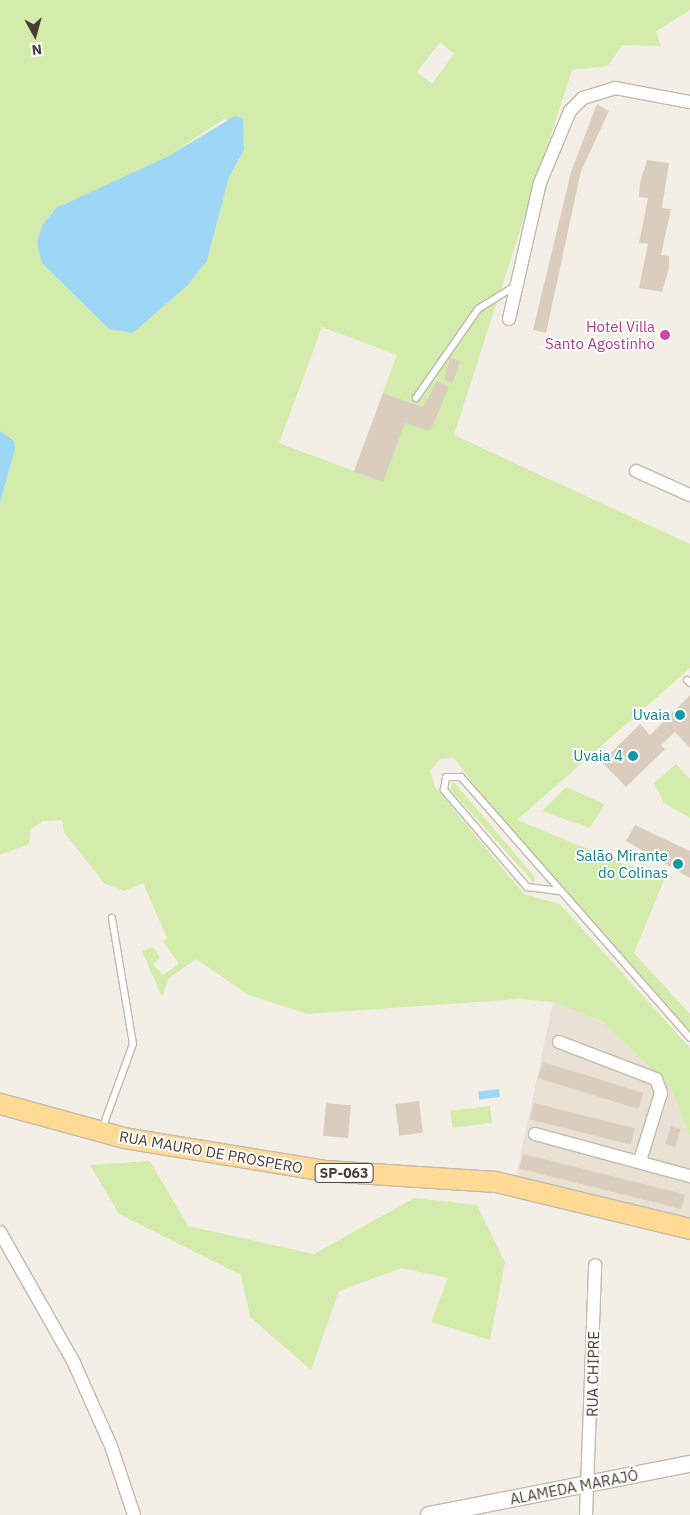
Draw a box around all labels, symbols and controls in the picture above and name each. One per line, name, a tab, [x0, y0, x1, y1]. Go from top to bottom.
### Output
north arrow	[10, 10, 60, 60]
text: N	[31, 40, 43, 59]
place label: Hotel Villa Santo Agostinho	[545, 317, 655, 352]
marker: Hotel Villa Santo Agostinho	[659, 329, 671, 341]
place label: Uvaia	[633, 706, 670, 724]
marker: Uvaia	[674, 709, 686, 721]
place label: Uvaia 4	[573, 747, 623, 765]
marker: Uvaia 4	[627, 750, 639, 762]
place label: Salão Mirante do Colinas	[576, 846, 668, 881]
marker: Salão Mirante do Colinas	[672, 858, 684, 870]
street label: RUA MAURO DE PROSPERO	[118, 1127, 304, 1177]
road number: SP-063	[314, 1162, 374, 1184]
street label: RUA CHIPRE	[583, 1331, 603, 1417]
street label: ALAMEDA MARAJÓ	[508, 1466, 640, 1508]

